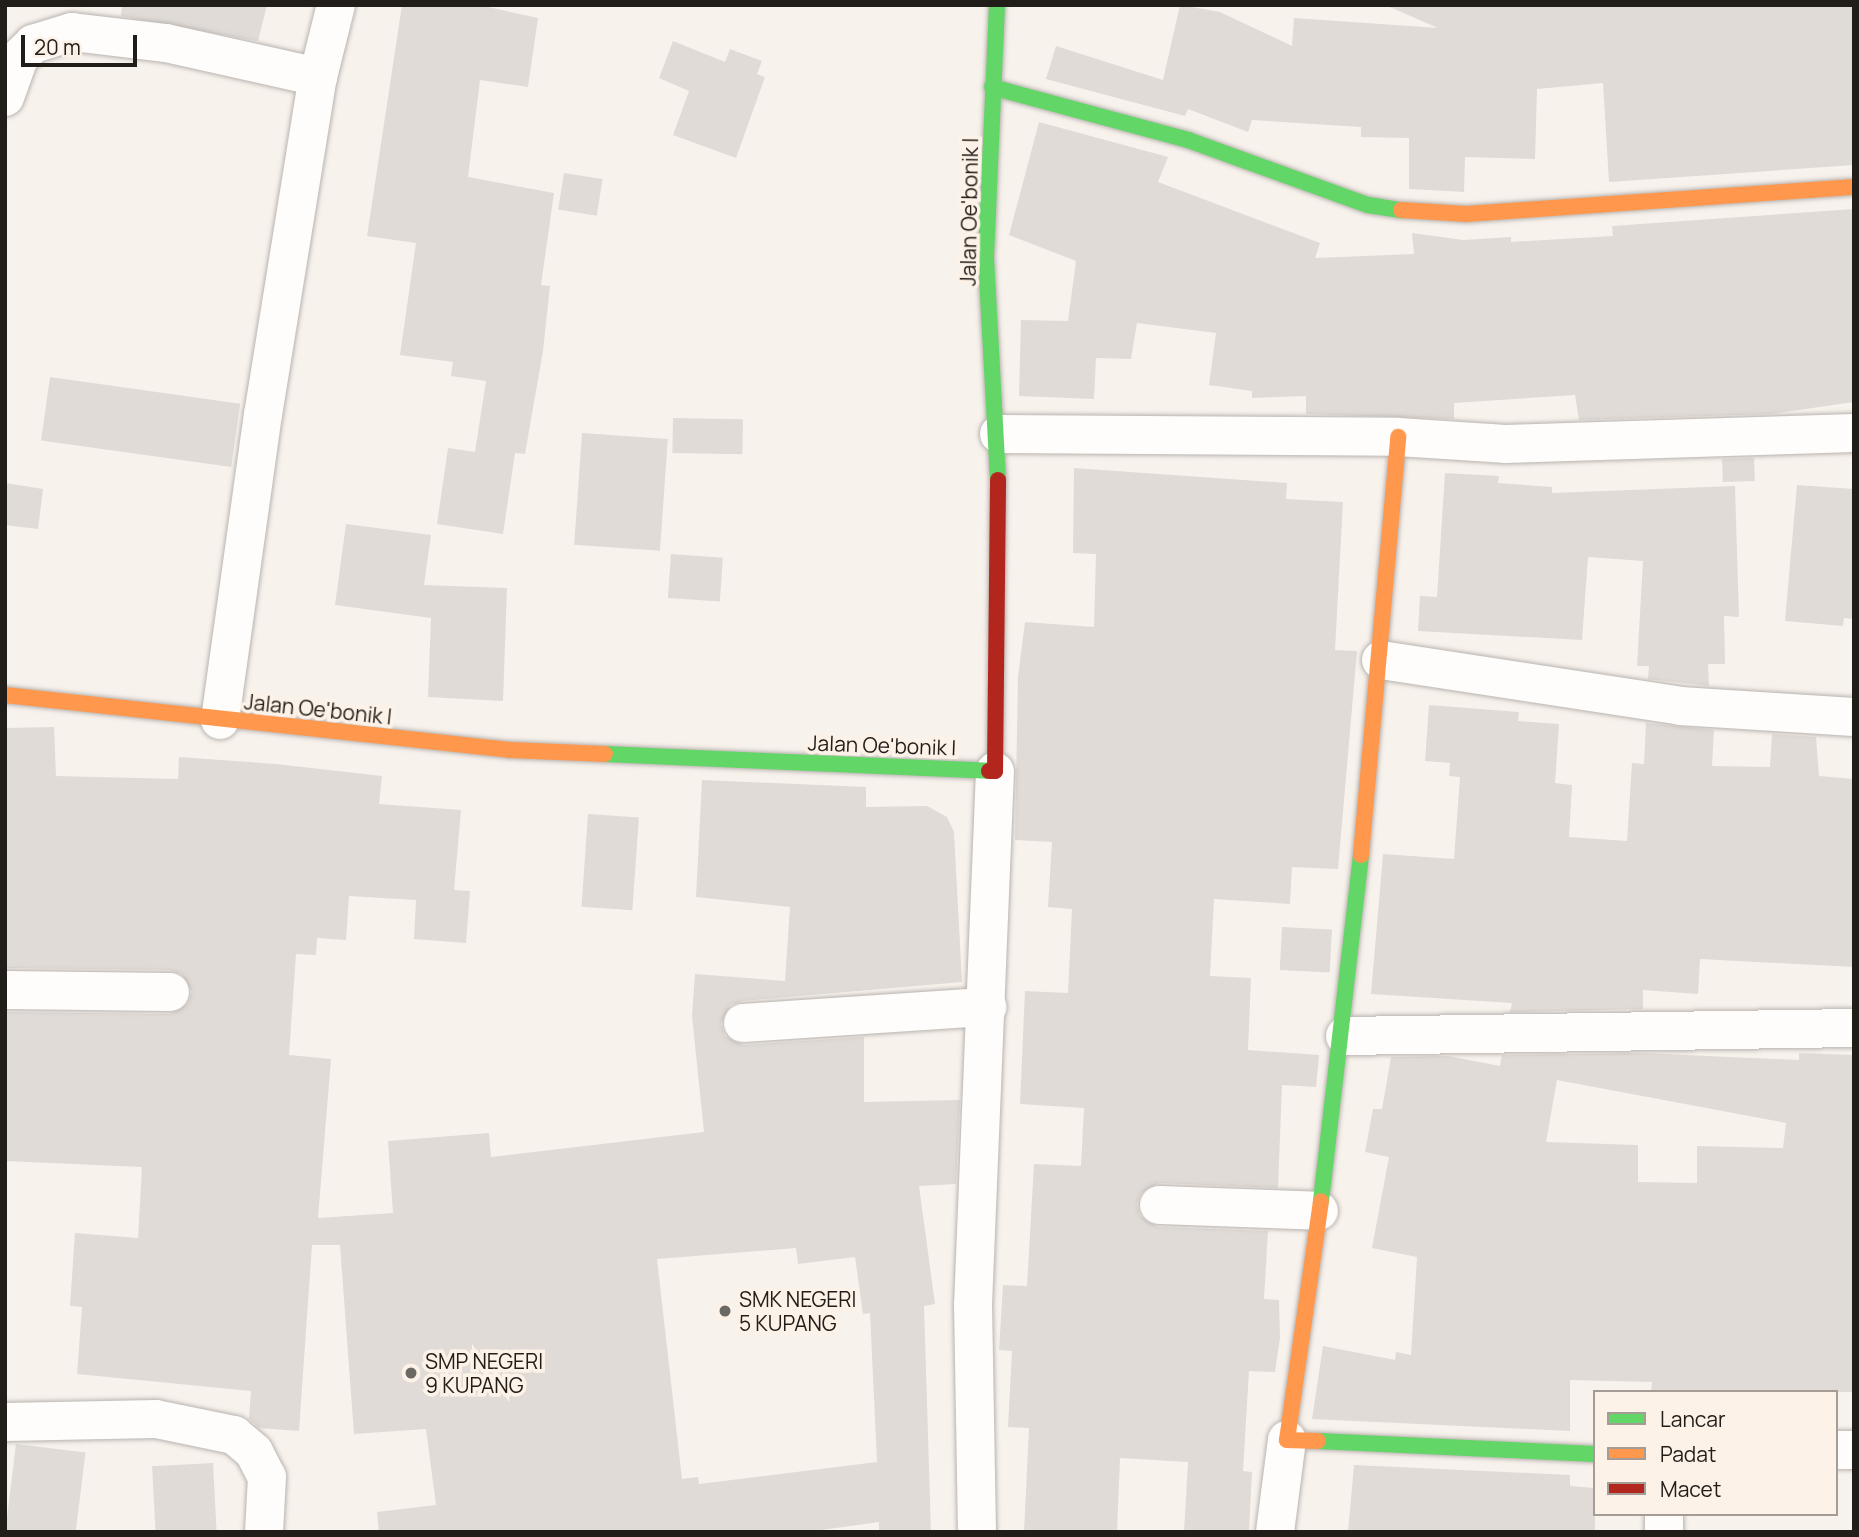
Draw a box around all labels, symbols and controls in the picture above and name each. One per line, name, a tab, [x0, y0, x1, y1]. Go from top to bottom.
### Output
scale bar	[24, 21, 140, 65]
text: 20 m	[34, 33, 81, 61]
street label: Jalan Oe'bonik I	[955, 138, 983, 286]
street label: Jalan Oe'bonik I	[243, 689, 393, 729]
street label: Jalan Oe'bonik I	[807, 730, 957, 760]
place label: SMK NEGERI 5 KUPANG	[739, 1286, 857, 1336]
marker: SMK NEGERI 5 KUPANG	[717, 1303, 733, 1319]
place label: SMP NEGERI 9 KUPANG	[425, 1348, 543, 1398]
marker: SMP NEGERI 9 KUPANG	[403, 1365, 419, 1381]
legend	[1593, 1390, 1838, 1516]
text: Lancar	[1660, 1405, 1726, 1433]
text: Padat	[1660, 1440, 1716, 1468]
text: Macet	[1660, 1475, 1721, 1503]

